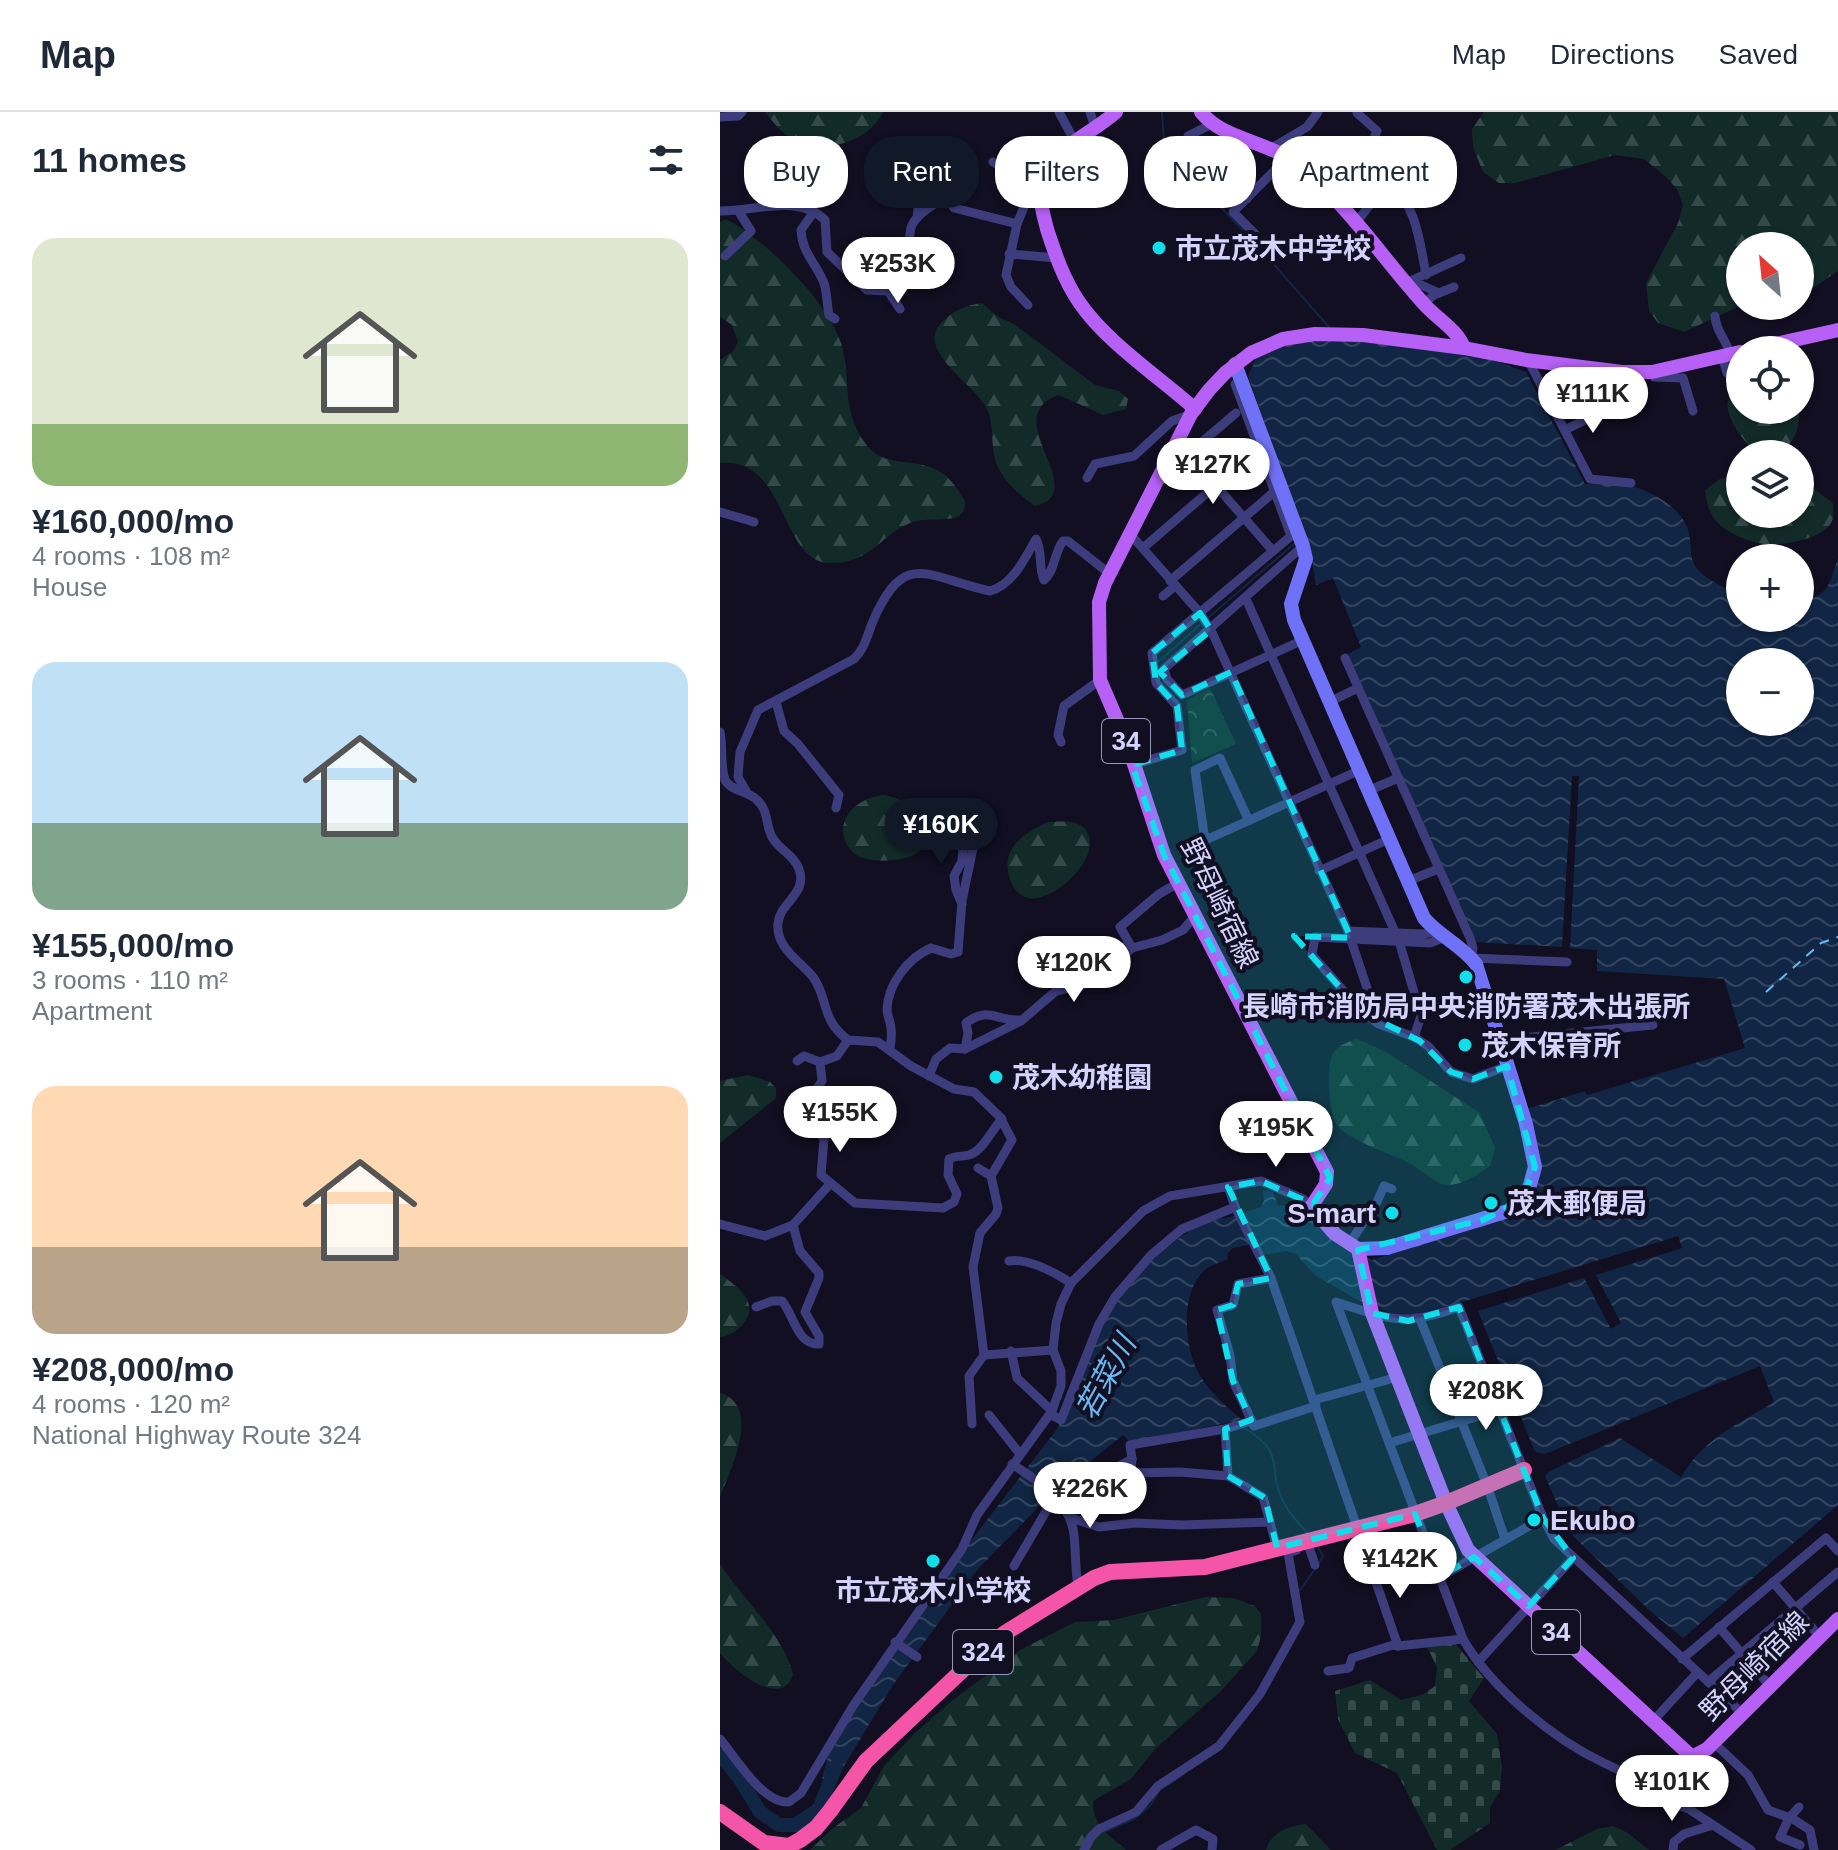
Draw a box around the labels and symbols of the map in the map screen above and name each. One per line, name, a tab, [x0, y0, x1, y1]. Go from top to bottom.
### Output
north arrow	[1726, 232, 1814, 320]
place label: 市立茂木中学校	[1175, 233, 1371, 264]
pin: ¥253K	[842, 237, 954, 305]
marker: 市立茂木中学校	[1150, 239, 1168, 257]
pin: ¥111K	[1537, 367, 1649, 435]
pin: ¥127K	[1157, 438, 1269, 506]
road number: 34	[1102, 719, 1150, 763]
pin: ¥160K	[885, 798, 997, 866]
street label: 野母崎宿線	[1175, 834, 1264, 973]
pin: ¥120K	[1018, 936, 1130, 1004]
marker: 長崎市消防局中央消防署茂木出張所	[1457, 968, 1475, 986]
place label: 長崎市消防局中央消防署茂木出張所	[1242, 991, 1690, 1022]
place label: 茂木保育所	[1481, 1030, 1621, 1061]
marker: 茂木保育所	[1456, 1036, 1474, 1054]
place label: 茂木幼稚園	[1012, 1062, 1152, 1093]
marker: 茂木幼稚園	[987, 1068, 1005, 1086]
pin: ¥155K	[784, 1086, 896, 1154]
pin: ¥195K	[1220, 1101, 1332, 1169]
place label: 茂木郵便局	[1507, 1188, 1647, 1219]
marker: 茂木郵便局	[1482, 1194, 1500, 1212]
place label: S-mart	[1287, 1198, 1376, 1229]
marker: S-mart	[1383, 1204, 1401, 1222]
water label: 若菜川	[1069, 1327, 1143, 1424]
pin: ¥208K	[1430, 1364, 1542, 1432]
pin: ¥226K	[1034, 1462, 1146, 1530]
place label: Ekubo	[1550, 1505, 1636, 1536]
marker: Ekubo	[1525, 1511, 1543, 1529]
pin: ¥142K	[1344, 1532, 1456, 1600]
marker: 市立茂木小学校	[924, 1552, 942, 1570]
place label: 市立茂木小学校	[835, 1575, 1031, 1606]
street label: 野母崎宿線	[1694, 1606, 1815, 1727]
road number: 34	[1532, 1610, 1580, 1654]
road number: 324	[953, 1630, 1013, 1674]
pin: ¥101K	[1616, 1755, 1728, 1823]

